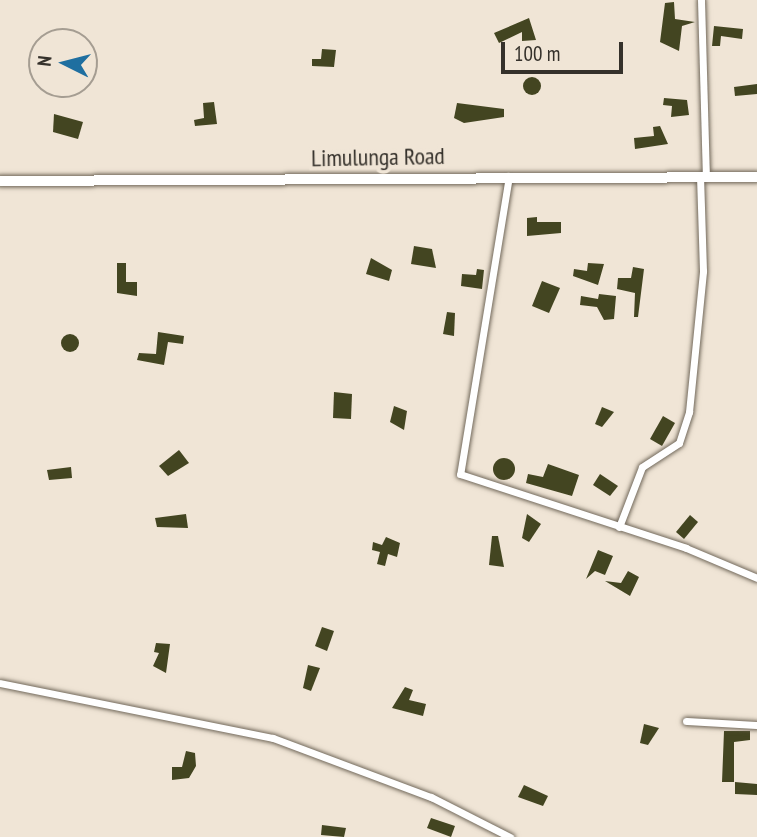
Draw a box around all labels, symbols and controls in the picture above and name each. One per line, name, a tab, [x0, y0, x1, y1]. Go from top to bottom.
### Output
north arrow	[28, 28, 98, 98]
scale bar	[505, 28, 628, 72]
text: 100 m	[514, 40, 560, 67]
text: N	[32, 55, 57, 67]
street label: Limulunga Road	[311, 141, 445, 173]

